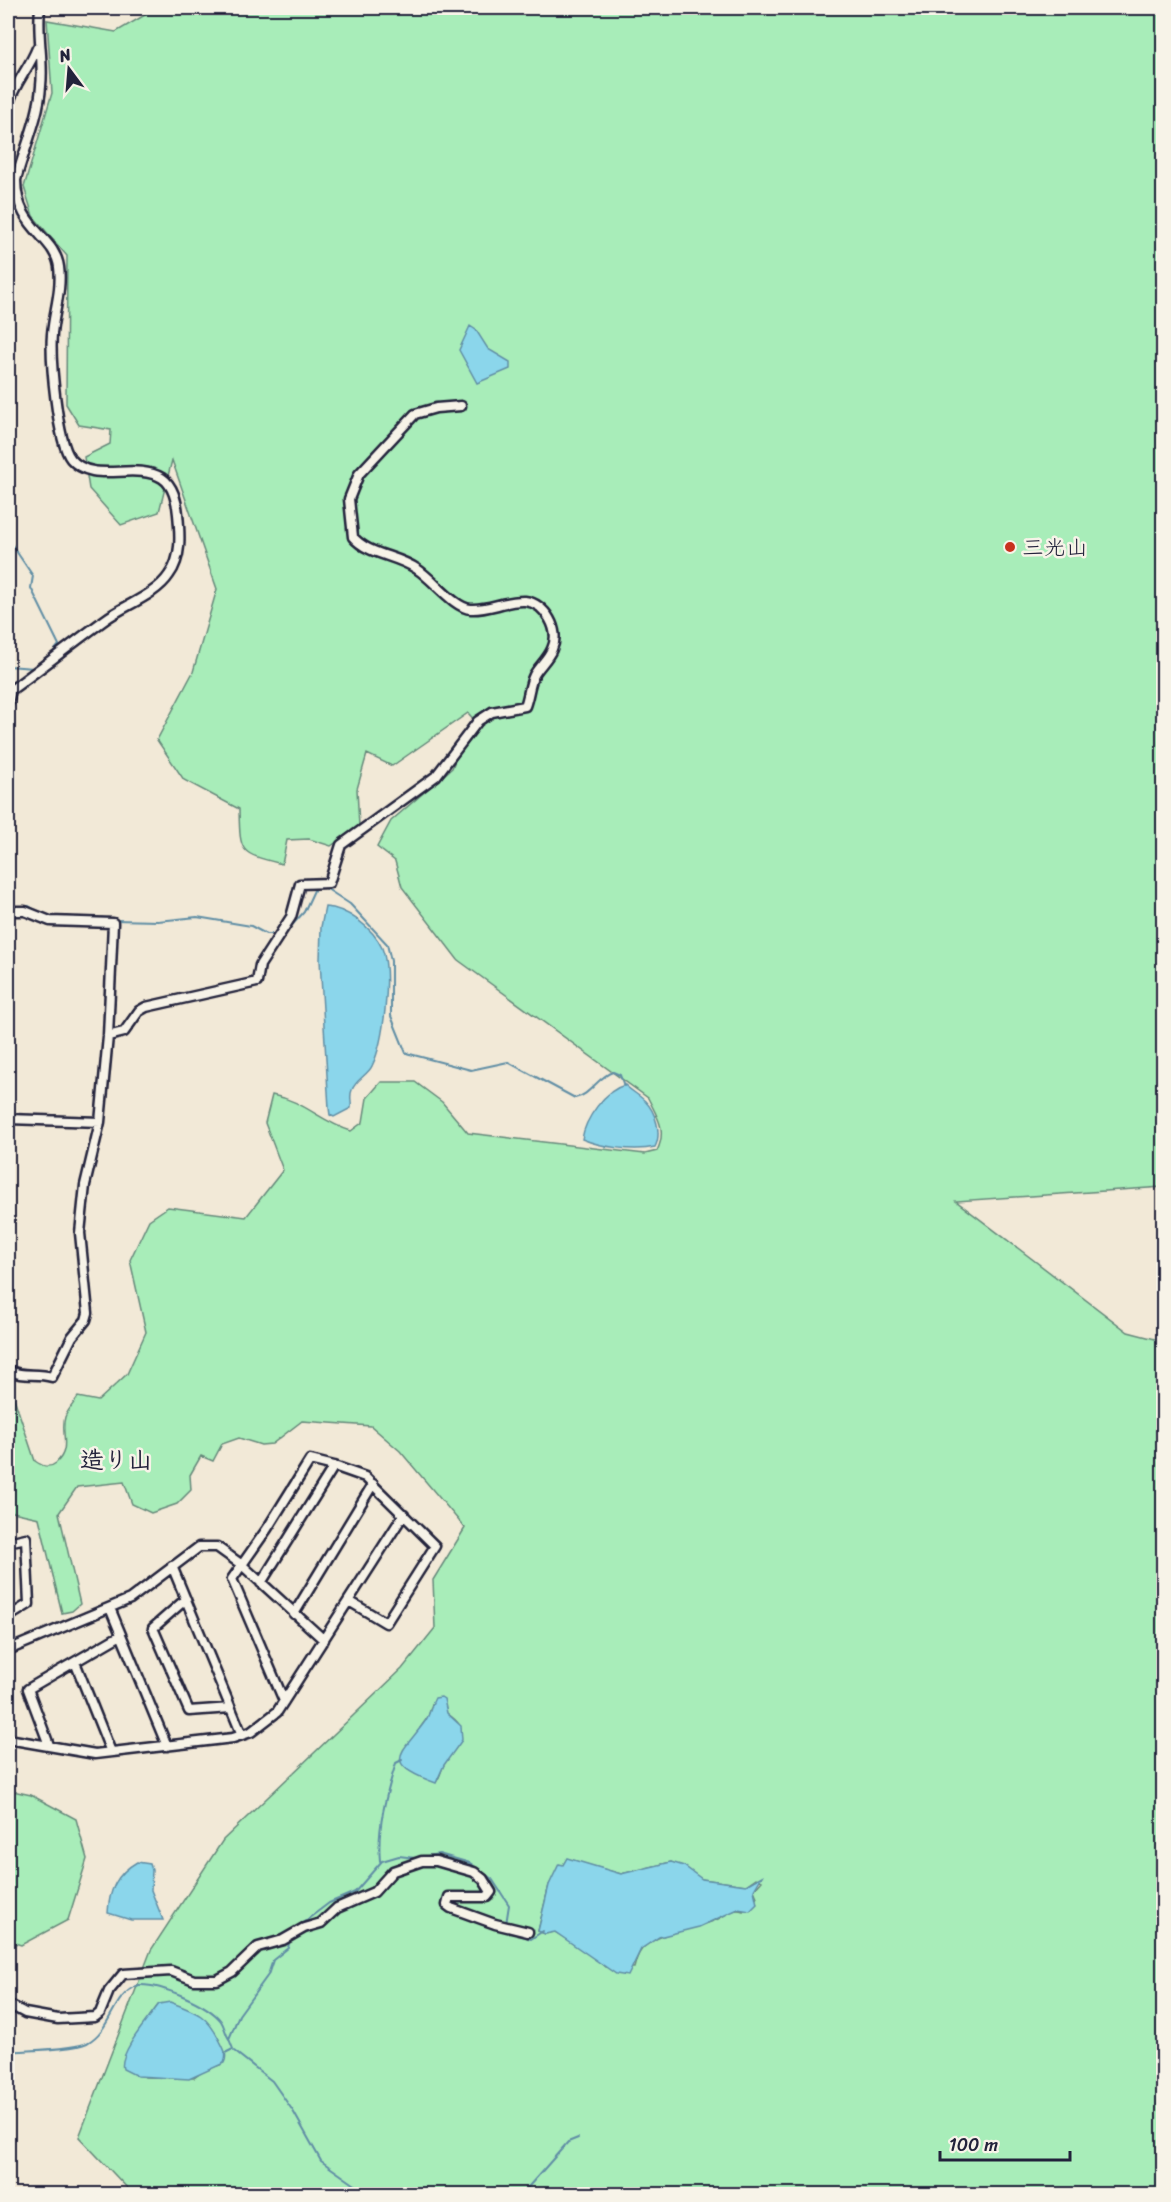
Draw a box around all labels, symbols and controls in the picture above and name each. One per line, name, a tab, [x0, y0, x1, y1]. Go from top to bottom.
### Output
north arrow	[39, 39, 99, 99]
text: N	[55, 39, 75, 71]
place label: 三光山	[1022, 528, 1088, 567]
marker: 三光山	[1003, 540, 1017, 554]
district label: 造り山	[80, 1439, 152, 1481]
scale bar	[940, 2124, 1070, 2162]
text: 100 m	[949, 2129, 998, 2161]

